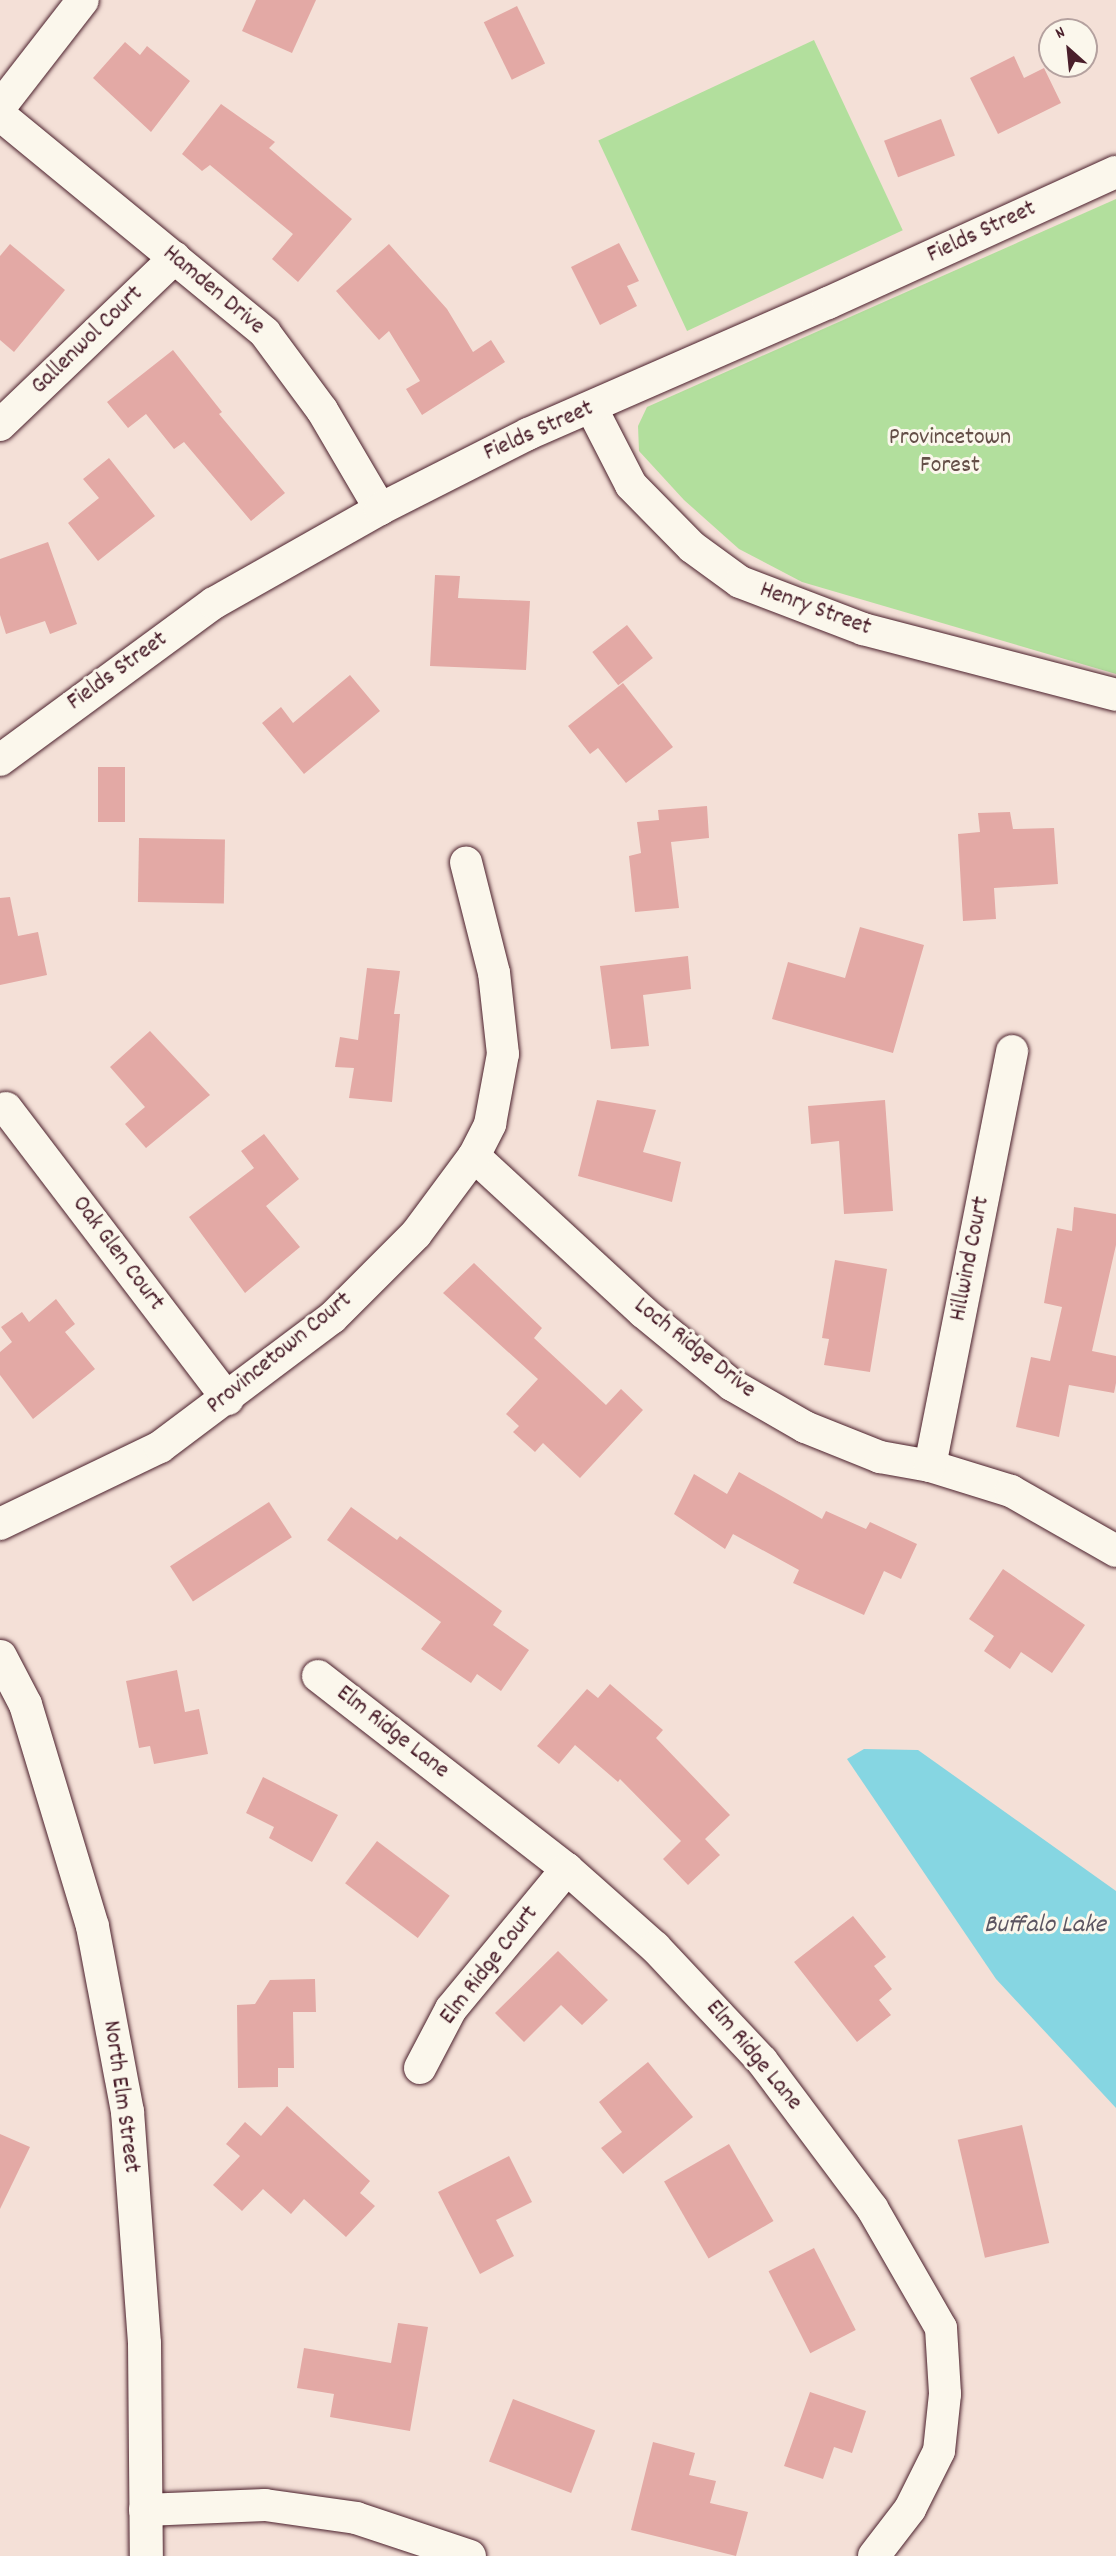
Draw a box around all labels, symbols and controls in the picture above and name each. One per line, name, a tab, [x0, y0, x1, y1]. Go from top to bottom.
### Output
north arrow	[1038, 18, 1098, 78]
text: N	[1052, 21, 1069, 45]
street label: Fields Street	[923, 195, 1041, 271]
street label: Hamden Drive	[156, 240, 270, 342]
street label: Gallenwol Court	[26, 280, 150, 402]
street label: Fields Street	[480, 395, 598, 469]
park label: Provincetown Forest	[889, 425, 1011, 481]
street label: Henry Street	[755, 577, 875, 643]
street label: Fields Street	[62, 626, 174, 718]
street label: Oak Glen Court	[65, 1191, 169, 1317]
street label: Hillwind Court	[945, 1194, 997, 1324]
street label: Provincetown Court	[202, 1287, 358, 1421]
street label: Loch Ridge Drive	[627, 1292, 761, 1406]
street label: Elm Ridge Lane	[330, 1680, 454, 1786]
street label: Elm Ridge Court	[435, 1901, 545, 2031]
water label: Buffalo Lake	[984, 1910, 1106, 1942]
street label: Elm Ridge Lane	[699, 1995, 807, 2117]
street label: North Elm Street	[95, 2019, 145, 2175]

